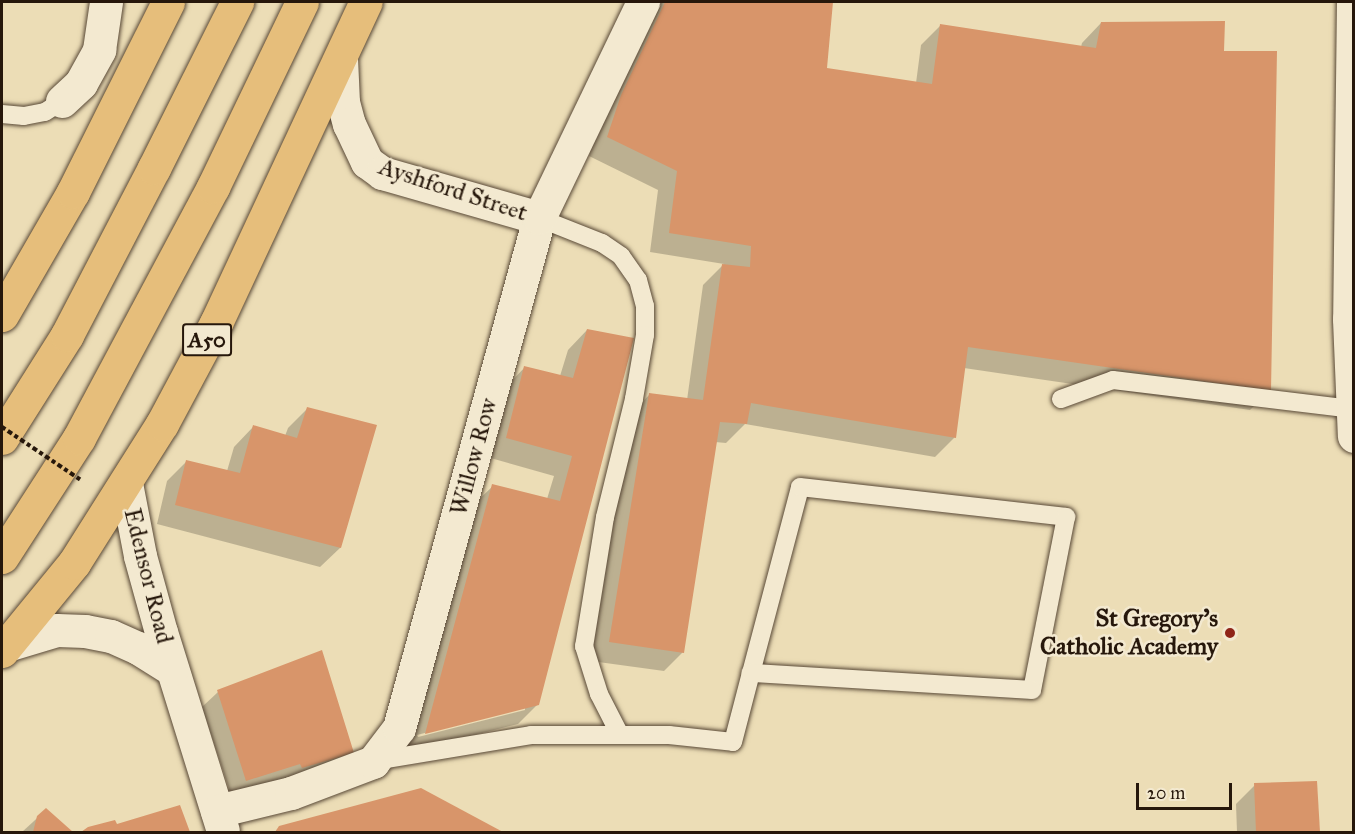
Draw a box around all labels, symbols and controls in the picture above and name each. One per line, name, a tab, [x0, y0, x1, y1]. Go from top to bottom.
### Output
street label: Ayshford Street	[375, 152, 531, 228]
road number: A50	[182, 321, 232, 359]
street label: Willow Row	[445, 395, 503, 519]
street label: Edensor Road	[117, 505, 179, 647]
place label: St Gregory's Catholic Academy	[1040, 605, 1218, 661]
marker: St Gregory's Catholic Academy	[1223, 626, 1237, 640]
scale bar	[1139, 771, 1235, 809]
text: 20 m	[1147, 782, 1185, 804]

